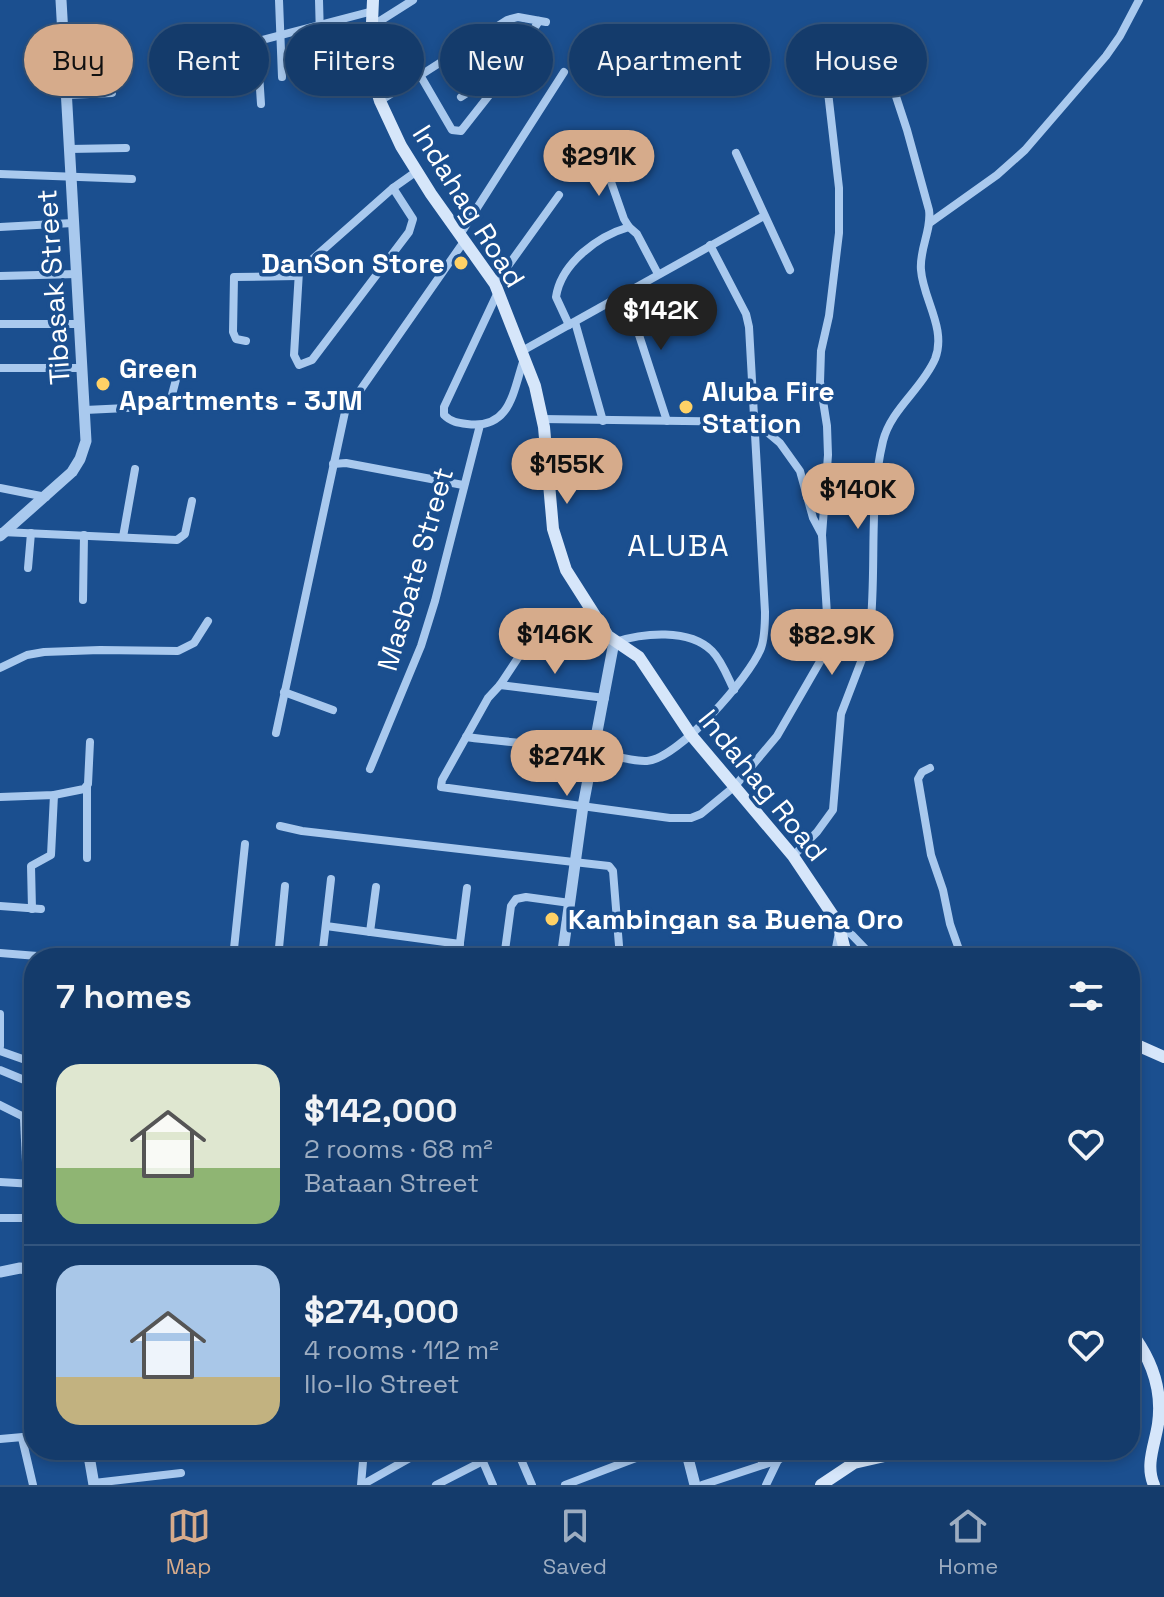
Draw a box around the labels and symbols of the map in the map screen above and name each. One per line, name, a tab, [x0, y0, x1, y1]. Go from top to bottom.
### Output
street label: Indahag Road	[405, 118, 533, 294]
pin: $291K	[543, 130, 655, 198]
street label: Tibasak Street	[28, 188, 78, 386]
place label: DanSon Store	[261, 245, 445, 281]
marker: DanSon Store	[452, 254, 470, 272]
pin: $142K	[605, 284, 717, 352]
place label: Green Apartments - 3JM	[119, 350, 363, 418]
place label: Aluba Fire Station	[702, 373, 835, 441]
marker: Green Apartments - 3JM	[94, 375, 112, 393]
marker: Aluba Fire Station	[677, 398, 695, 416]
pin: $155K	[511, 438, 623, 506]
street label: Masbate Street	[369, 463, 461, 675]
pin: $140K	[802, 463, 914, 531]
district label: ALUBA	[627, 526, 731, 565]
pin: $146K	[499, 608, 611, 676]
pin: $82.9K	[767, 609, 897, 677]
street label: Indahag Road	[691, 702, 835, 868]
pin: $274K	[511, 730, 623, 798]
place label: Kambingan sa Buena Oro	[568, 901, 904, 937]
marker: Kambingan sa Buena Oro	[543, 910, 561, 928]

